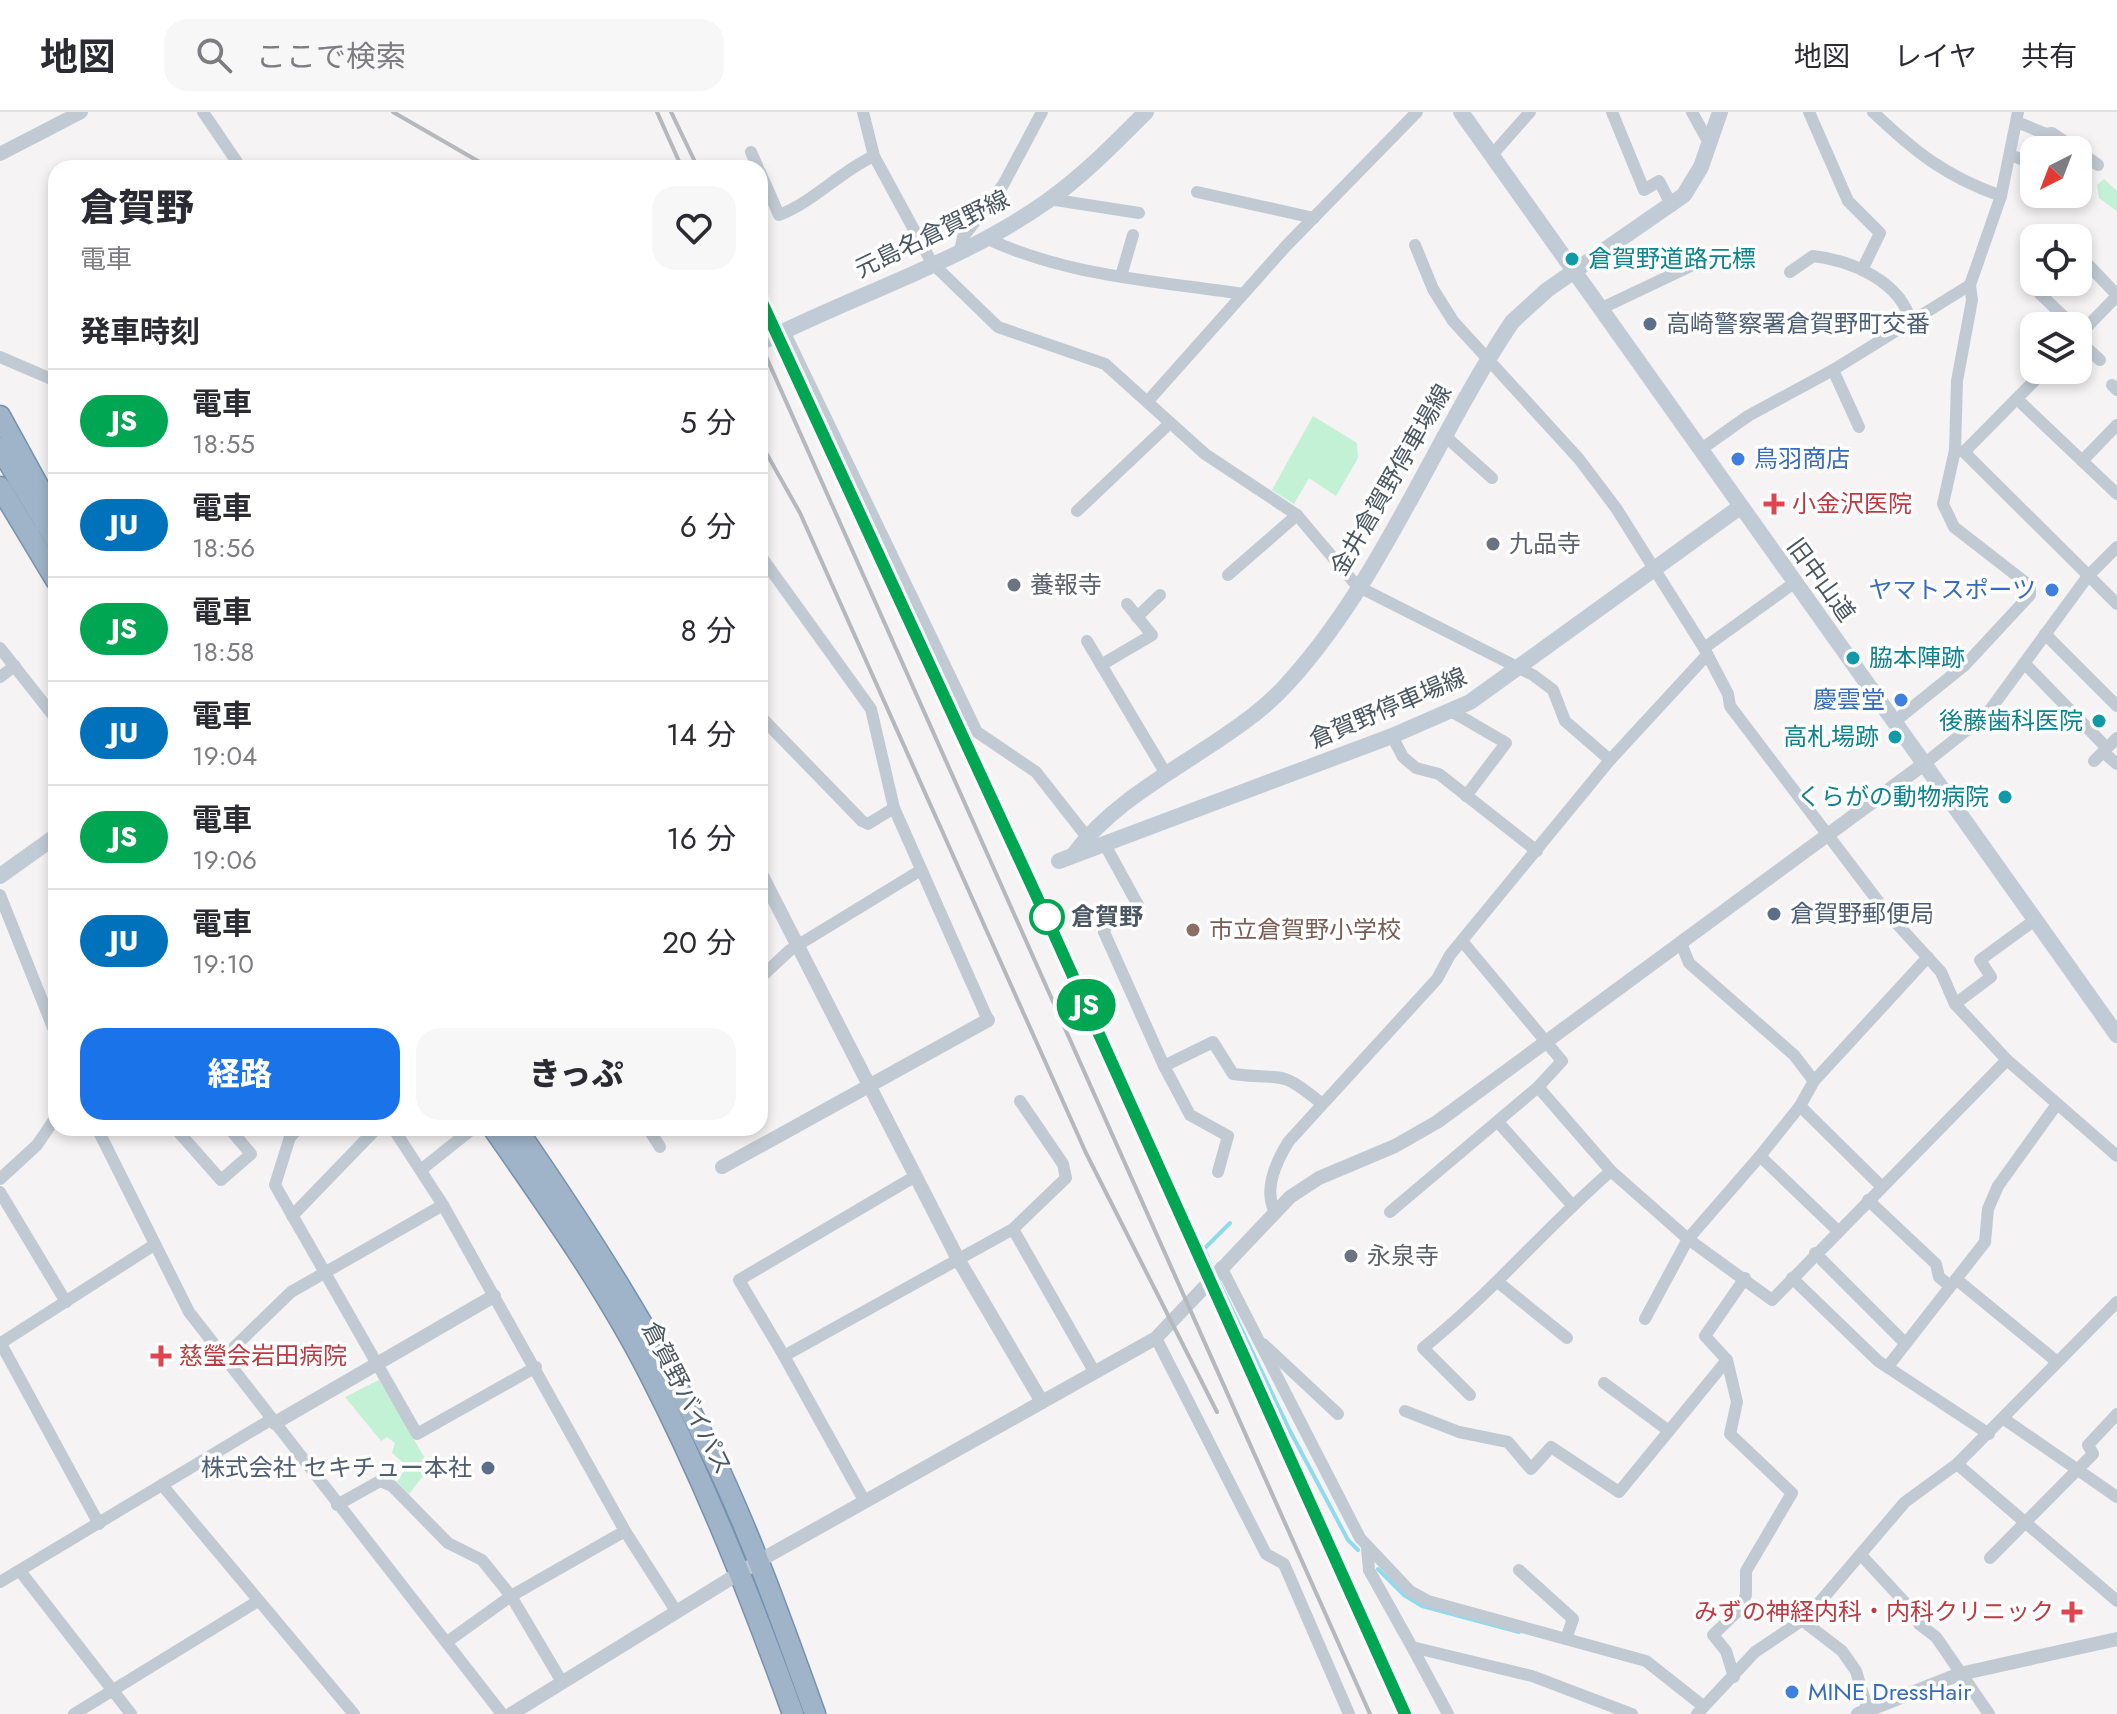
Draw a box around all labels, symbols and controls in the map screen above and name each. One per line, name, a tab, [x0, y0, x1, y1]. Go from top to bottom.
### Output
search box	[164, 19, 724, 91]
text: 地図	[40, 29, 116, 84]
icon: search	[192, 33, 236, 77]
text: ここで検索	[256, 35, 406, 78]
text: 地図	[1794, 36, 1850, 77]
text: レイヤ	[1894, 36, 1977, 77]
text: 共有	[2021, 36, 2077, 77]
north arrow	[2020, 136, 2092, 208]
map controls	[2020, 136, 2092, 384]
text: 倉賀野	[80, 180, 194, 235]
street label: 元島名倉賀野線	[849, 181, 1015, 286]
button: heart	[652, 186, 736, 270]
button: locate	[2020, 224, 2092, 296]
text: 電車	[80, 240, 132, 278]
place label: 倉賀野道路元標	[1588, 241, 1756, 276]
marker: 倉賀野道路元標	[1563, 250, 1581, 268]
place label: 高崎警察署倉賀野町交番	[1666, 306, 1930, 341]
text: 発車時刻	[80, 310, 200, 353]
button: layers	[2020, 312, 2092, 384]
marker: 高崎警察署倉賀野町交番	[1641, 315, 1659, 333]
street label: 金井倉賀野停車場線	[1321, 377, 1460, 582]
text: 電車	[192, 382, 252, 425]
text: JS	[111, 400, 137, 441]
text: 5 分	[680, 401, 736, 444]
text: 18:55	[192, 425, 255, 463]
place label: 鳥羽商店	[1754, 441, 1850, 476]
marker: 鳥羽商店	[1729, 450, 1747, 468]
text: 電車	[192, 486, 252, 529]
place label: 小金沢医院	[1792, 486, 1912, 521]
marker: 小金沢医院	[1763, 493, 1785, 515]
text: JU	[110, 504, 138, 545]
text: 6 分	[680, 505, 736, 548]
place label: 九品寺	[1509, 526, 1581, 561]
text: 18:56	[192, 529, 255, 567]
street label: 旧中山道	[1779, 531, 1864, 629]
marker: 九品寺	[1484, 535, 1502, 553]
place label: 養報寺	[1030, 567, 1102, 602]
place label: ヤマトスポーツ	[1868, 572, 2036, 607]
marker: 養報寺	[1005, 576, 1023, 594]
marker: ヤマトスポーツ	[2043, 581, 2061, 599]
text: 電車	[192, 590, 252, 633]
text: JS	[111, 608, 137, 649]
text: 8 分	[681, 609, 736, 652]
text: 18:58	[192, 633, 255, 671]
place label: 脇本陣跡	[1869, 640, 1965, 675]
marker: 脇本陣跡	[1844, 649, 1862, 667]
street label: 倉賀野停車場線	[1304, 659, 1472, 756]
place label: 慶雲堂	[1813, 682, 1885, 717]
marker: 慶雲堂	[1892, 691, 1910, 709]
text: 電車	[192, 694, 252, 737]
place label: 後藤歯科医院	[1939, 703, 2083, 738]
text: JU	[110, 712, 138, 753]
marker: 後藤歯科医院	[2090, 712, 2108, 730]
text: 14 分	[666, 713, 736, 756]
place label: 高札場跡	[1783, 719, 1879, 754]
marker: 高札場跡	[1886, 728, 1904, 746]
text: 19:04	[192, 737, 257, 775]
place label: くらがの動物病院	[1797, 779, 1989, 814]
marker: くらがの動物病院	[1996, 788, 2014, 806]
text: 電車	[192, 798, 252, 841]
text: JS	[111, 816, 137, 857]
text: 16 分	[666, 817, 736, 860]
text: 19:06	[192, 841, 257, 879]
place label: 倉賀野郵便局	[1790, 896, 1934, 931]
place label: 倉賀野	[1071, 899, 1143, 934]
marker: 倉賀野	[1030, 900, 1064, 934]
text: 電車	[192, 902, 252, 945]
marker: 倉賀野郵便局	[1765, 905, 1783, 923]
place label: 市立倉賀野小学校	[1209, 912, 1401, 947]
text: JU	[110, 920, 138, 961]
text: 20 分	[662, 921, 736, 964]
marker: 市立倉賀野小学校	[1184, 921, 1202, 939]
text: 19:10	[192, 945, 254, 983]
line badge: JS	[1050, 979, 1122, 1031]
text: JS	[1073, 984, 1099, 1025]
button: 経路	[80, 1028, 400, 1120]
button: きっぷ	[416, 1028, 736, 1120]
place label: 永泉寺	[1367, 1238, 1439, 1273]
marker: 永泉寺	[1342, 1247, 1360, 1265]
street label: 倉賀野バイパス	[634, 1315, 741, 1480]
place label: 慈瑩会岩田病院	[179, 1338, 347, 1373]
marker: 慈瑩会岩田病院	[150, 1345, 172, 1367]
place label: 株式会社 セキチュー本社	[201, 1450, 472, 1485]
marker: 株式会社 セキチュー本社	[479, 1459, 497, 1477]
place label: みずの神経内科・内科クリニック	[1694, 1594, 2054, 1629]
marker: みずの神経内科・内科クリニック	[2061, 1601, 2083, 1623]
place label: MINE DressHair	[1808, 1674, 1972, 1709]
marker: MINE DressHair	[1783, 1683, 1801, 1701]

